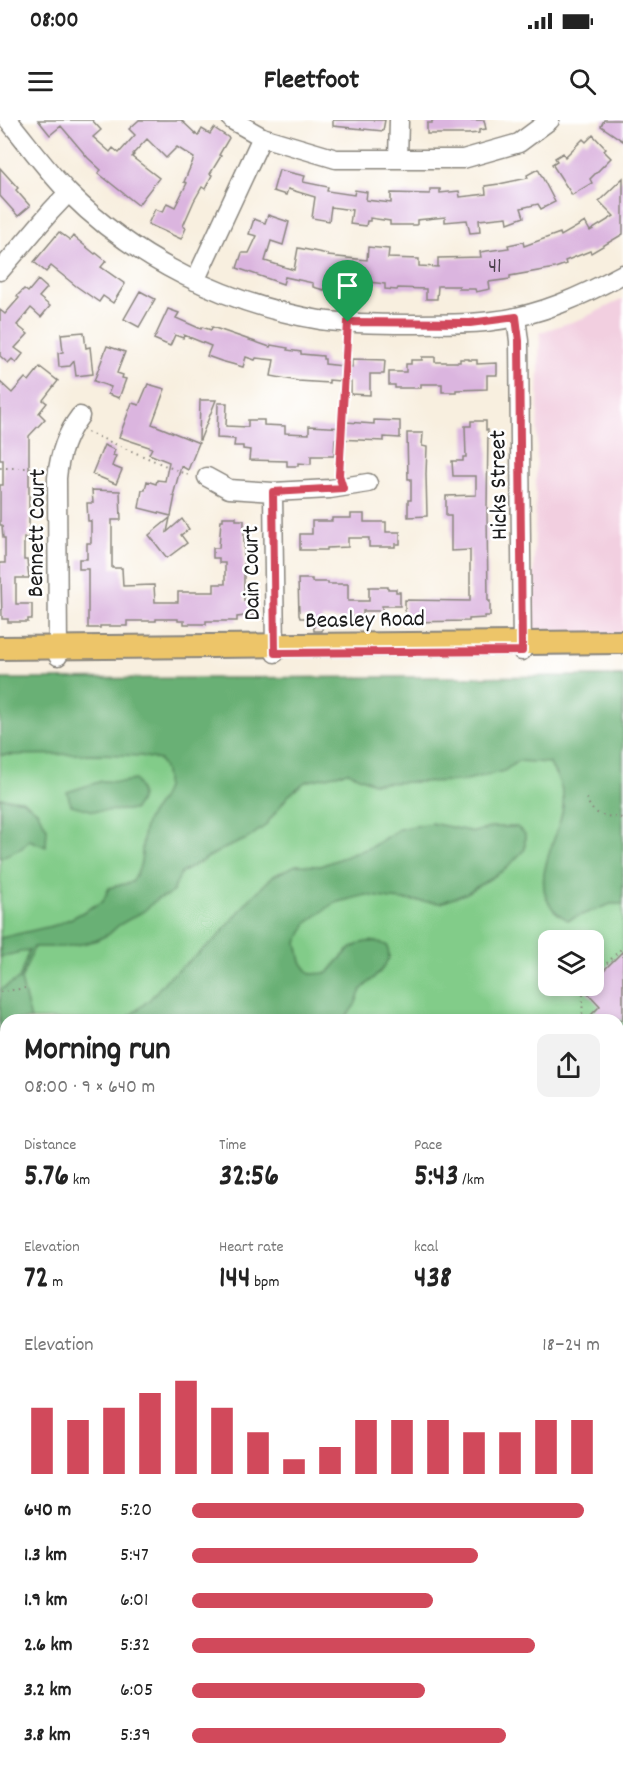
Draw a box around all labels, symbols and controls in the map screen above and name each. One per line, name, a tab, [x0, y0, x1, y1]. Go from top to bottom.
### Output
text: 08:00	[30, 6, 78, 37]
text: Fleetfoot	[264, 62, 359, 101]
icon: menu	[24, 65, 57, 98]
icon: search	[566, 65, 599, 98]
house number: 41	[488, 253, 502, 283]
pin	[322, 260, 373, 322]
icon: arrive	[331, 269, 364, 302]
street label: Hicks Street	[482, 429, 518, 540]
street label: Bennett Court	[20, 468, 56, 598]
street label: Dain Court	[235, 525, 271, 621]
street label: Beasley Road	[305, 603, 425, 639]
map controls	[538, 930, 604, 996]
button: layers	[538, 930, 604, 996]
text: Morning run	[24, 1028, 171, 1075]
button: share	[537, 1034, 600, 1097]
text: 08:00 · 9 × 640 m	[24, 1074, 155, 1102]
text: Distance	[24, 1134, 76, 1157]
text: Time	[219, 1134, 246, 1157]
text: Pace	[414, 1134, 442, 1157]
text: 5.76	[24, 1157, 69, 1200]
text: 32:56	[219, 1157, 279, 1200]
text: 5:43	[414, 1157, 459, 1200]
text: km	[69, 1169, 90, 1192]
text: /km	[459, 1169, 484, 1192]
text: Elevation	[24, 1236, 80, 1259]
text: Heart rate	[219, 1236, 284, 1259]
text: kcal	[414, 1236, 438, 1259]
text: 72	[24, 1259, 49, 1302]
text: 144	[219, 1259, 250, 1302]
text: 438	[414, 1259, 452, 1302]
text: m	[49, 1271, 63, 1294]
text: bpm	[250, 1271, 279, 1294]
text: Elevation	[24, 1332, 94, 1360]
text: 18–24 m	[542, 1332, 600, 1360]
text: 640 m	[24, 1497, 71, 1525]
text: 5:20	[120, 1497, 152, 1525]
text: 1.3 km	[24, 1542, 67, 1570]
text: 5:47	[120, 1542, 149, 1570]
text: 1.9 km	[24, 1587, 67, 1615]
text: 6:01	[120, 1587, 148, 1615]
text: 2.6 km	[24, 1632, 72, 1660]
text: 5:32	[120, 1632, 150, 1660]
text: 3.2 km	[24, 1677, 71, 1705]
text: 6:05	[120, 1677, 153, 1705]
text: 3.8 km	[24, 1722, 71, 1750]
text: 5:39	[120, 1722, 151, 1750]

